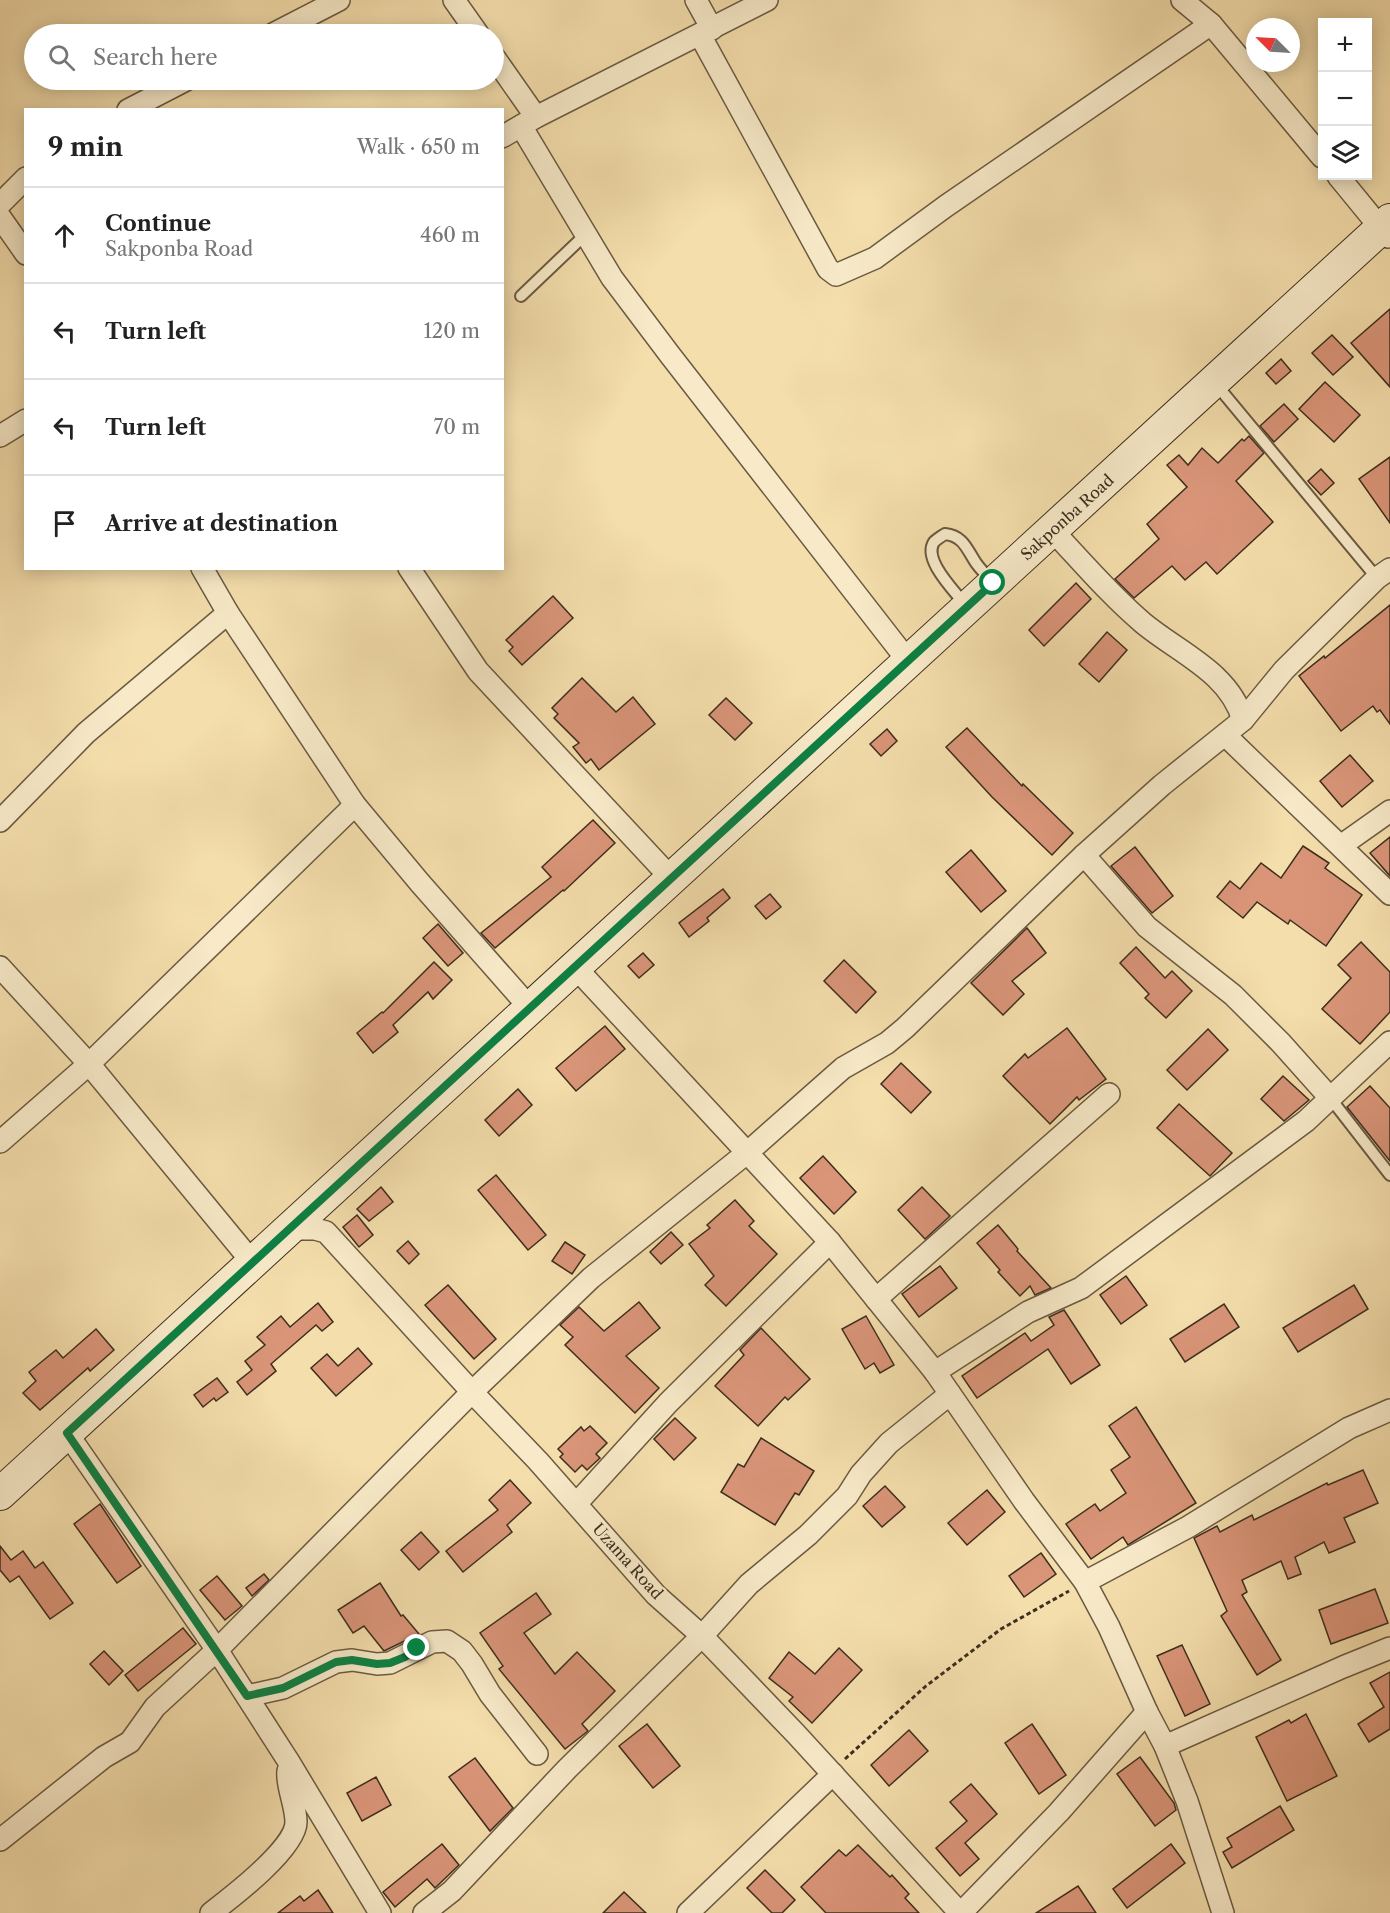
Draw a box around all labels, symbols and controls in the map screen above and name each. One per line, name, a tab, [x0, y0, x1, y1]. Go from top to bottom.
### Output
north arrow	[1246, 18, 1300, 72]
map controls	[1318, 18, 1372, 180]
button: +	[1318, 18, 1372, 72]
search box	[24, 24, 504, 90]
icon: search	[45, 41, 78, 74]
text: Search here	[93, 44, 218, 71]
button: −	[1318, 72, 1372, 126]
button: layers	[1318, 126, 1372, 180]
text: 9 min	[48, 131, 123, 163]
text: Walk · 650 m	[357, 135, 480, 159]
text: Continue	[105, 210, 211, 237]
icon: ahead	[48, 219, 81, 252]
text: 460 m	[420, 223, 480, 247]
text: Sakponba Road	[105, 237, 253, 261]
icon: left	[48, 315, 81, 348]
text: Turn left	[105, 318, 206, 345]
text: 120 m	[423, 319, 480, 343]
icon: left	[48, 411, 81, 444]
text: Turn left	[105, 414, 206, 441]
text: 70 m	[434, 415, 480, 439]
street label: Sakponba Road	[1016, 470, 1118, 564]
icon: arrive	[48, 507, 81, 540]
text: Arrive at destination	[105, 510, 338, 537]
route start	[979, 569, 1005, 595]
street label: Uzama Road	[589, 1519, 668, 1603]
route end	[403, 1634, 429, 1660]

